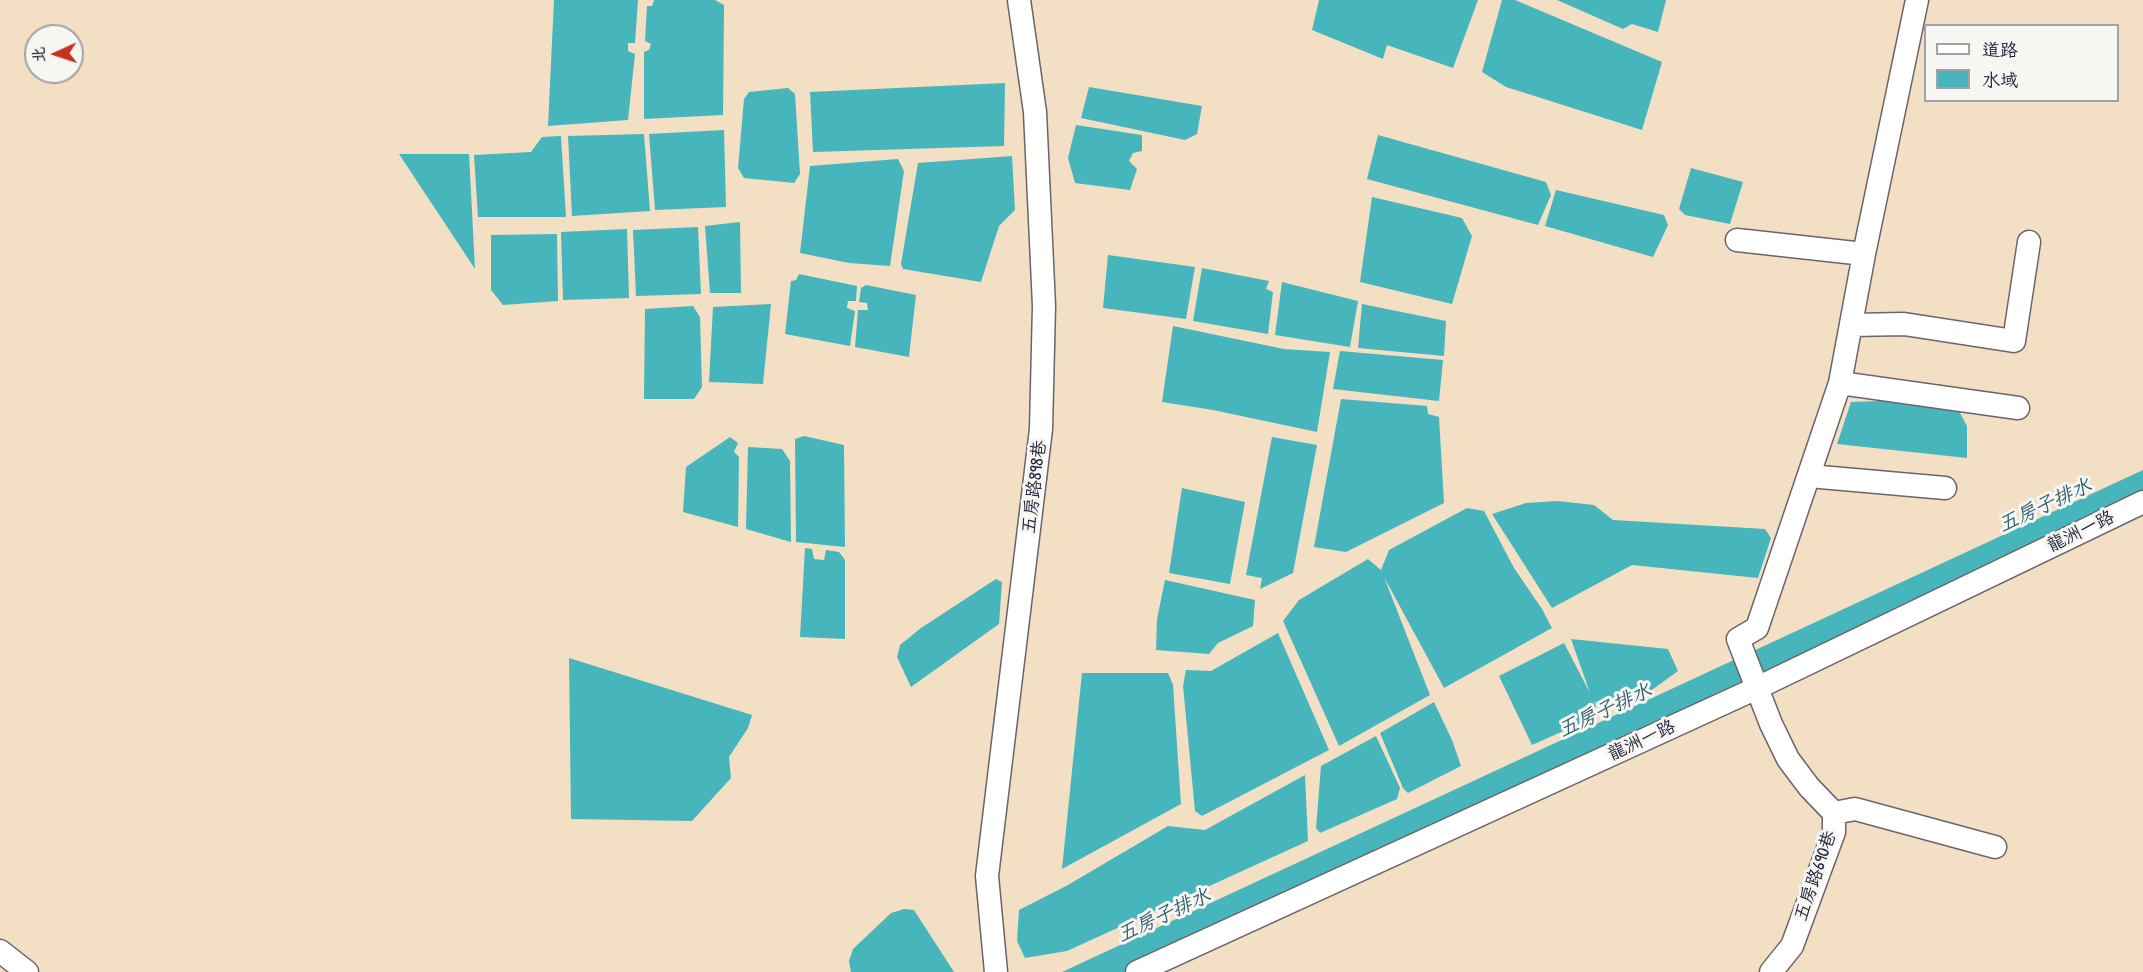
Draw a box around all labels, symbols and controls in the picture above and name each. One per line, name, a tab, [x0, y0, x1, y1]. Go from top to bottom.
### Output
north arrow	[24, 24, 84, 84]
legend	[1924, 24, 2119, 102]
text: 道路	[1982, 37, 2018, 62]
text: 北	[27, 46, 49, 63]
text: 水域	[1982, 67, 2018, 92]
street label: 五房路898巷	[1019, 439, 1051, 535]
water label: 五房子排水	[1995, 474, 2095, 538]
street label: 龍洲一路	[2044, 507, 2118, 557]
water label: 五房子排水	[1555, 679, 1655, 743]
street label: 龍洲一路	[1605, 716, 1679, 766]
street label: 五房路690巷	[1791, 828, 1841, 924]
water label: 五房子排水	[1114, 884, 1214, 948]

